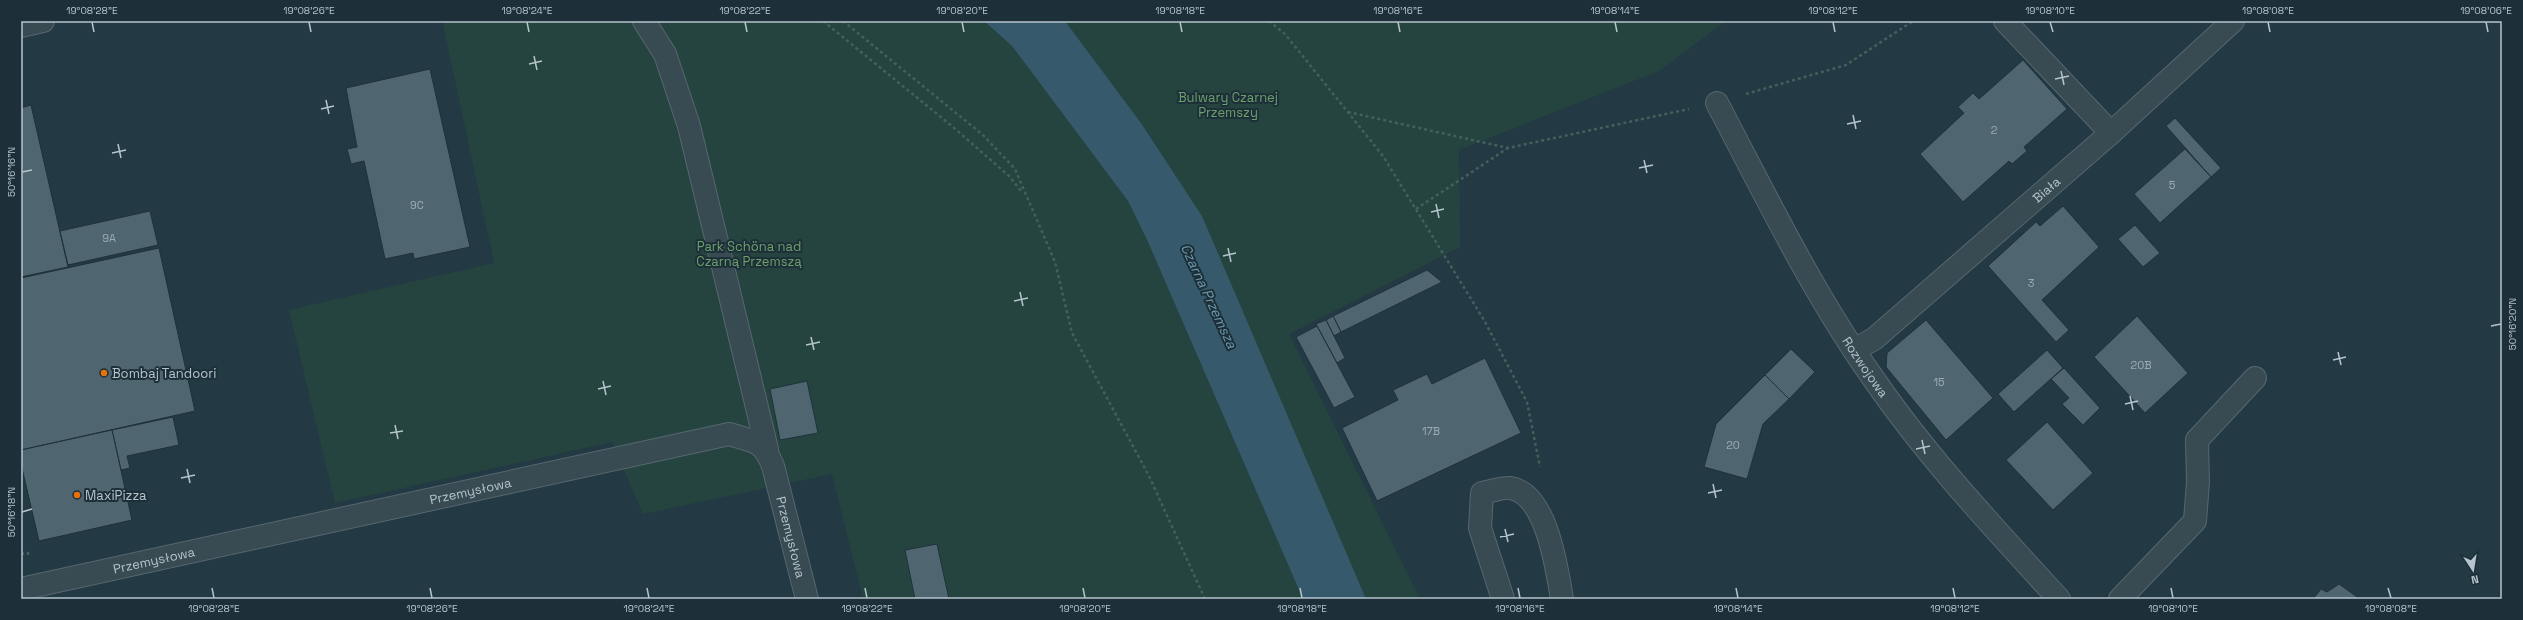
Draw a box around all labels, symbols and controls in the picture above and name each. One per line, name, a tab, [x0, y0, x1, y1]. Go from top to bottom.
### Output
text: 19°08'28"E	[66, 4, 118, 17]
text: 19°08'26"E	[283, 4, 335, 17]
text: 19°08'24"E	[502, 4, 553, 17]
text: 19°08'22"E	[719, 4, 771, 17]
text: 19°08'20"E	[936, 4, 988, 17]
text: 19°08'18"E	[1155, 4, 1205, 17]
text: 19°08'16"E	[1373, 4, 1423, 17]
text: 19°08'14"E	[1590, 4, 1640, 17]
text: 19°08'12"E	[1808, 4, 1858, 17]
text: 19°08'10"E	[2025, 4, 2075, 17]
text: 19°08'08"E	[2242, 4, 2294, 17]
text: 19°08'06"E	[2460, 4, 2512, 17]
park label: Bulwary Czarnej Przemszy	[1178, 89, 1278, 121]
house number: 2	[1991, 123, 1998, 137]
text: 50°16'16"N	[5, 147, 18, 197]
street label: Biała	[2029, 173, 2064, 206]
house number: 5	[2169, 178, 2176, 192]
house number: 9C	[410, 198, 424, 212]
house number: 9A	[102, 231, 116, 245]
park label: Park Schöna nad Czarną Przemszą	[696, 238, 802, 270]
water label: Czarna Przemsza	[1177, 241, 1242, 352]
house number: 3	[2028, 276, 2035, 290]
text: 50°16'20"N	[2506, 298, 2519, 350]
street label: Rozwojowa	[1838, 333, 1892, 401]
house number: 20B	[2131, 358, 2151, 372]
place label: Bombaj Tandoori	[112, 365, 216, 382]
marker: Bombaj Tandoori	[99, 368, 109, 378]
house number: 15	[1933, 375, 1945, 389]
house number: 17B	[1422, 424, 1440, 438]
house number: 20	[1726, 438, 1740, 452]
street label: Przemysłowa	[428, 474, 514, 508]
text: 50°16'18"N	[5, 487, 18, 537]
place label: MaxiPizza	[85, 487, 147, 504]
marker: MaxiPizza	[72, 490, 82, 500]
street label: Przemysłowa	[772, 495, 809, 580]
street label: Przemysłowa	[111, 543, 197, 578]
north arrow	[2453, 550, 2493, 590]
text: N	[2470, 572, 2480, 587]
text: 19°08'28"E	[188, 602, 240, 615]
text: 19°08'26"E	[406, 602, 458, 615]
text: 19°08'24"E	[624, 602, 675, 615]
text: 19°08'22"E	[841, 602, 893, 615]
text: 19°08'20"E	[1059, 602, 1111, 615]
text: 19°08'18"E	[1277, 602, 1327, 615]
text: 19°08'16"E	[1495, 602, 1545, 615]
text: 19°08'14"E	[1713, 602, 1763, 615]
text: 19°08'12"E	[1930, 602, 1980, 615]
text: 19°08'10"E	[2148, 602, 2198, 615]
text: 19°08'08"E	[2365, 602, 2417, 615]

